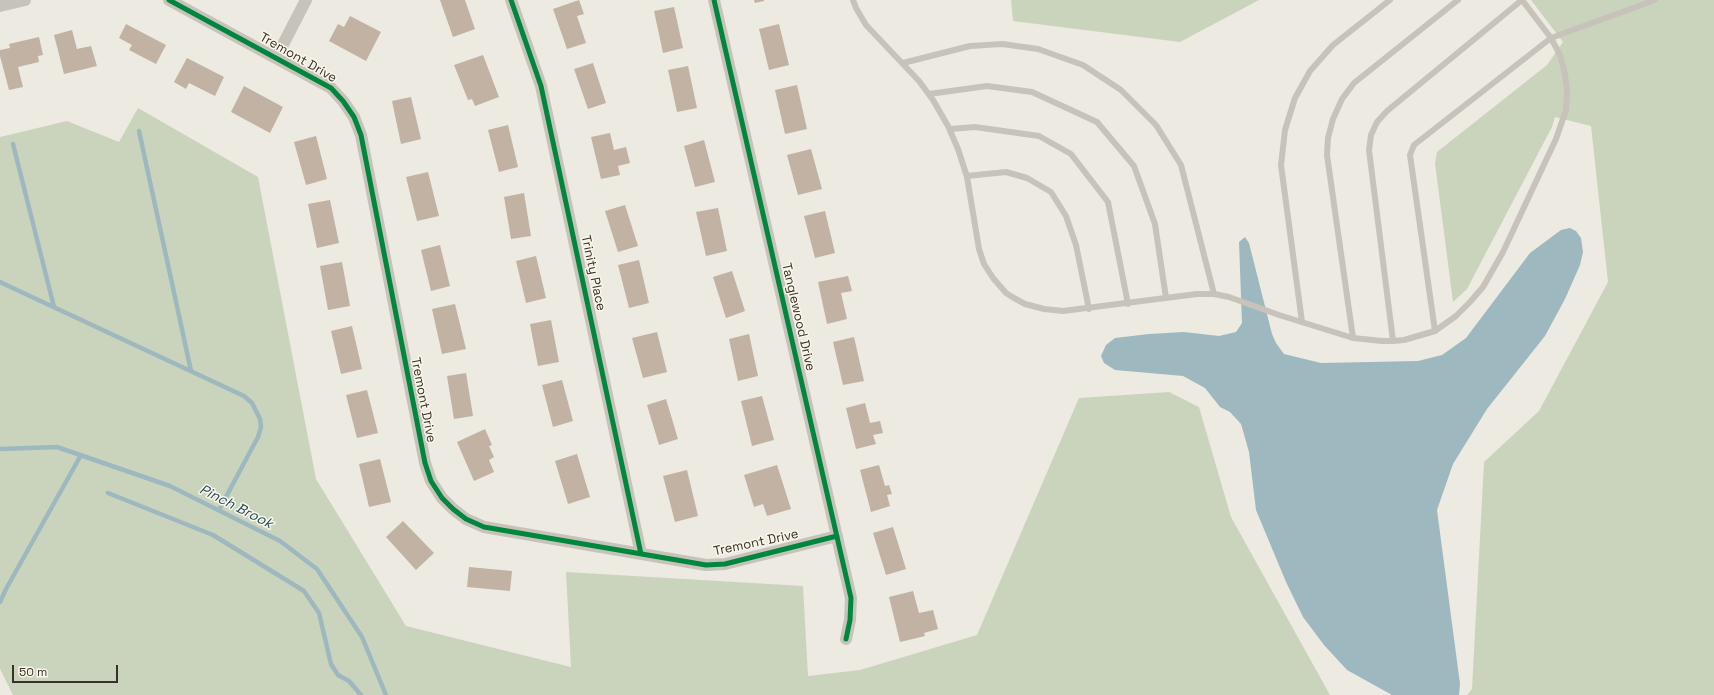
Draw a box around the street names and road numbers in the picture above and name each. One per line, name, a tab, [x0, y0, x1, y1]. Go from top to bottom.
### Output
street label: Tremont Drive	[257, 30, 339, 86]
street label: Trinity Place	[577, 234, 609, 312]
street label: Tanglewood Drive	[778, 262, 818, 372]
street label: Tremont Drive	[407, 356, 439, 444]
street label: Tremont Drive	[712, 526, 800, 560]

